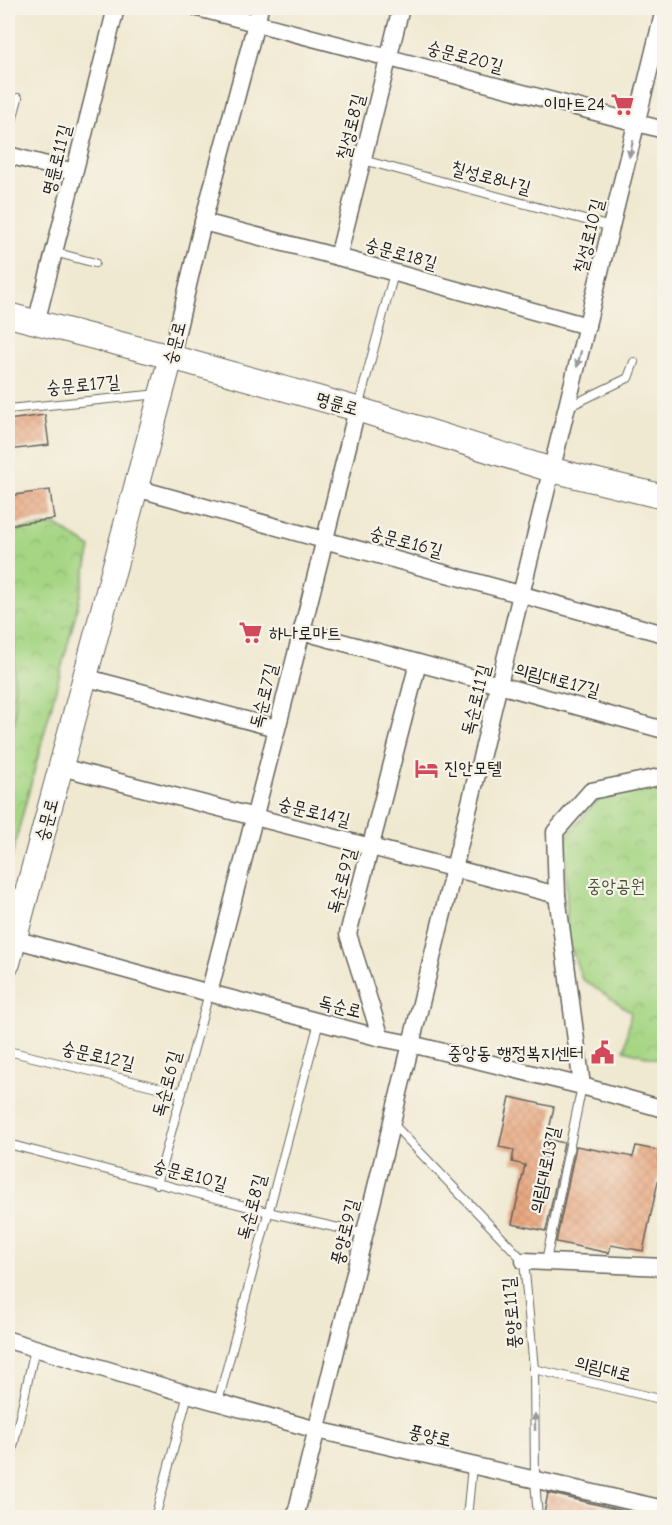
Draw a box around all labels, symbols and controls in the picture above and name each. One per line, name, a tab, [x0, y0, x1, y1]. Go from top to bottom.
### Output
street label: 숭문로20길	[424, 37, 506, 77]
street label: 칠성로8길	[333, 91, 369, 162]
supermarket icon: 이마트24	[610, 91, 636, 117]
place label: 이마트24	[544, 94, 605, 115]
street label: 명륜로11길	[38, 122, 76, 198]
one-way arrow	[625, 140, 635, 158]
street label: 칠성로8나길	[449, 157, 534, 199]
street label: 칠성로10길	[570, 196, 609, 275]
street label: 숭문로18길	[362, 234, 440, 274]
street label: 숭문로	[160, 319, 190, 367]
one-way arrow	[574, 349, 584, 368]
street label: 숭문로17길	[45, 371, 121, 399]
street label: 명륜로	[313, 388, 361, 420]
street label: 숭문로16길	[367, 522, 445, 562]
supermarket icon: 하나로마트	[238, 620, 264, 646]
place label: 하나로마트	[269, 623, 341, 644]
street label: 의림대로17길	[512, 658, 603, 702]
street label: 독순로7길	[246, 661, 282, 731]
street label: 독순로11길	[457, 662, 495, 738]
hotel icon: 진안모텔	[413, 755, 439, 781]
place label: 진안모텔	[444, 758, 502, 779]
street label: 숭문로14길	[276, 793, 353, 831]
street label: 숭문로	[31, 796, 63, 844]
street label: 독순로9길	[323, 845, 361, 916]
park label: 중앙공원	[587, 876, 645, 897]
street label: 독순로	[316, 992, 364, 1022]
street label: 숭문로12길	[59, 1037, 137, 1075]
public building icon: 중앙동 행정복지센터	[589, 1040, 615, 1066]
place label: 중앙동 행정복지센터	[448, 1043, 584, 1064]
street label: 독순로6길	[148, 1048, 186, 1119]
street label: 의림대로13길	[526, 1124, 565, 1216]
street label: 숭문로10길	[151, 1155, 230, 1195]
street label: 독순로8길	[233, 1171, 271, 1242]
street label: 풍양로9길	[327, 1196, 363, 1267]
street label: 풍양로11길	[498, 1276, 526, 1350]
street label: 의림대로	[572, 1352, 634, 1386]
one-way arrow	[530, 1412, 540, 1431]
street label: 풍양로	[406, 1421, 454, 1451]

